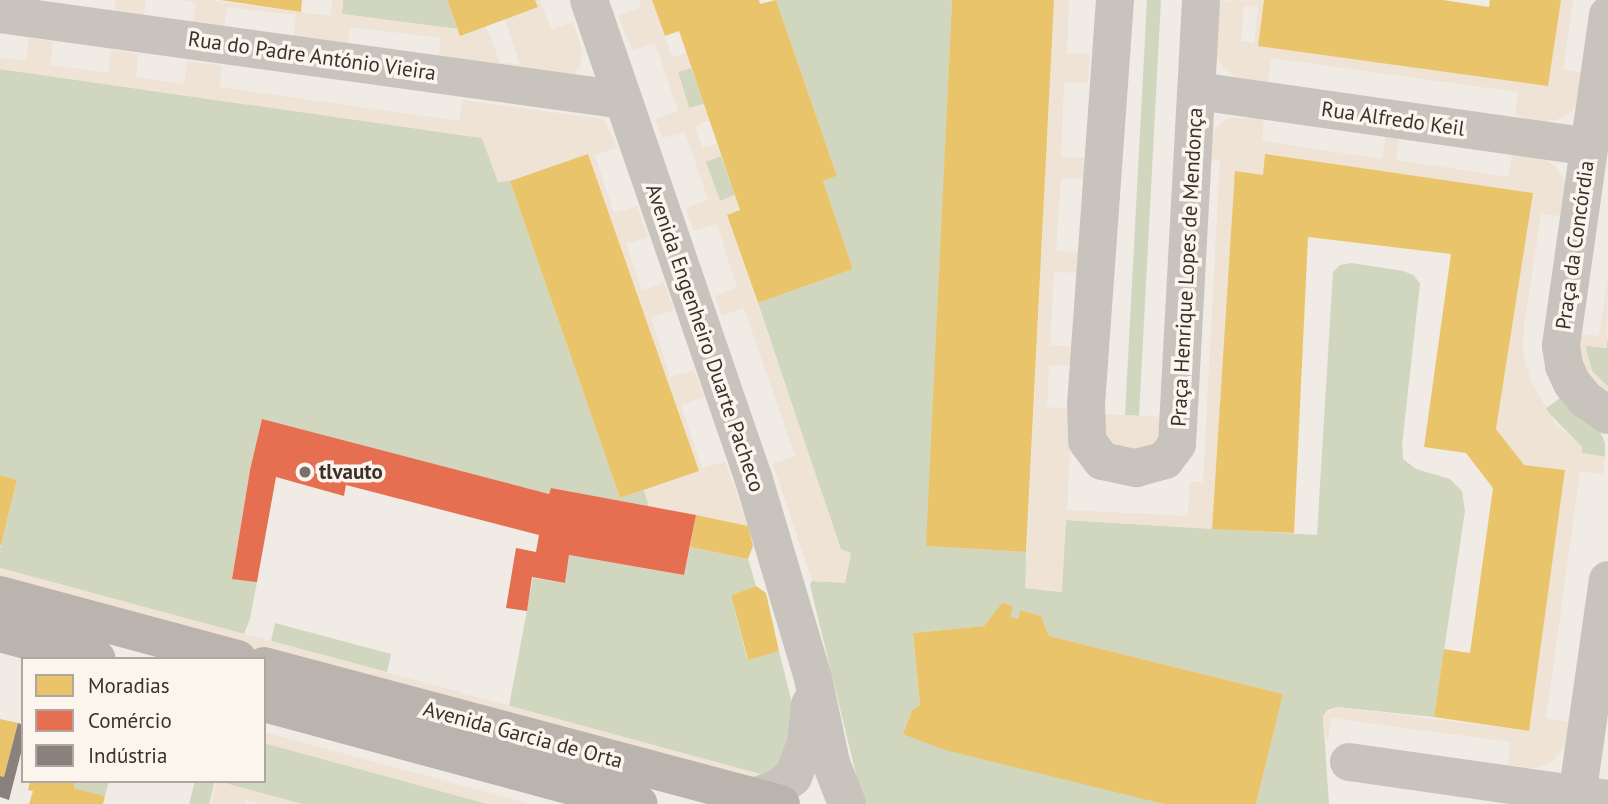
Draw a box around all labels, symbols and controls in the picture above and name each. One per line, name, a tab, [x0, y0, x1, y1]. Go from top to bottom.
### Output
street label: Rua do Padre António Vieira	[186, 26, 438, 86]
street label: Rua Alfredo Keil	[1319, 96, 1467, 142]
street label: Praça Henrique Lopes de Mendonça	[1166, 107, 1208, 427]
street label: Praça da Concórdia	[1551, 159, 1599, 331]
street label: Avenida Engenheiro Duarte Pacheco	[640, 181, 770, 495]
place label: tlvauto	[319, 459, 383, 485]
marker: tlvauto	[297, 464, 313, 480]
legend	[21, 657, 266, 783]
text: Moradias	[88, 672, 170, 699]
street label: Avenida Garcia de Orta	[421, 696, 625, 774]
text: Comércio	[88, 707, 172, 734]
text: Indústria	[88, 742, 167, 769]

